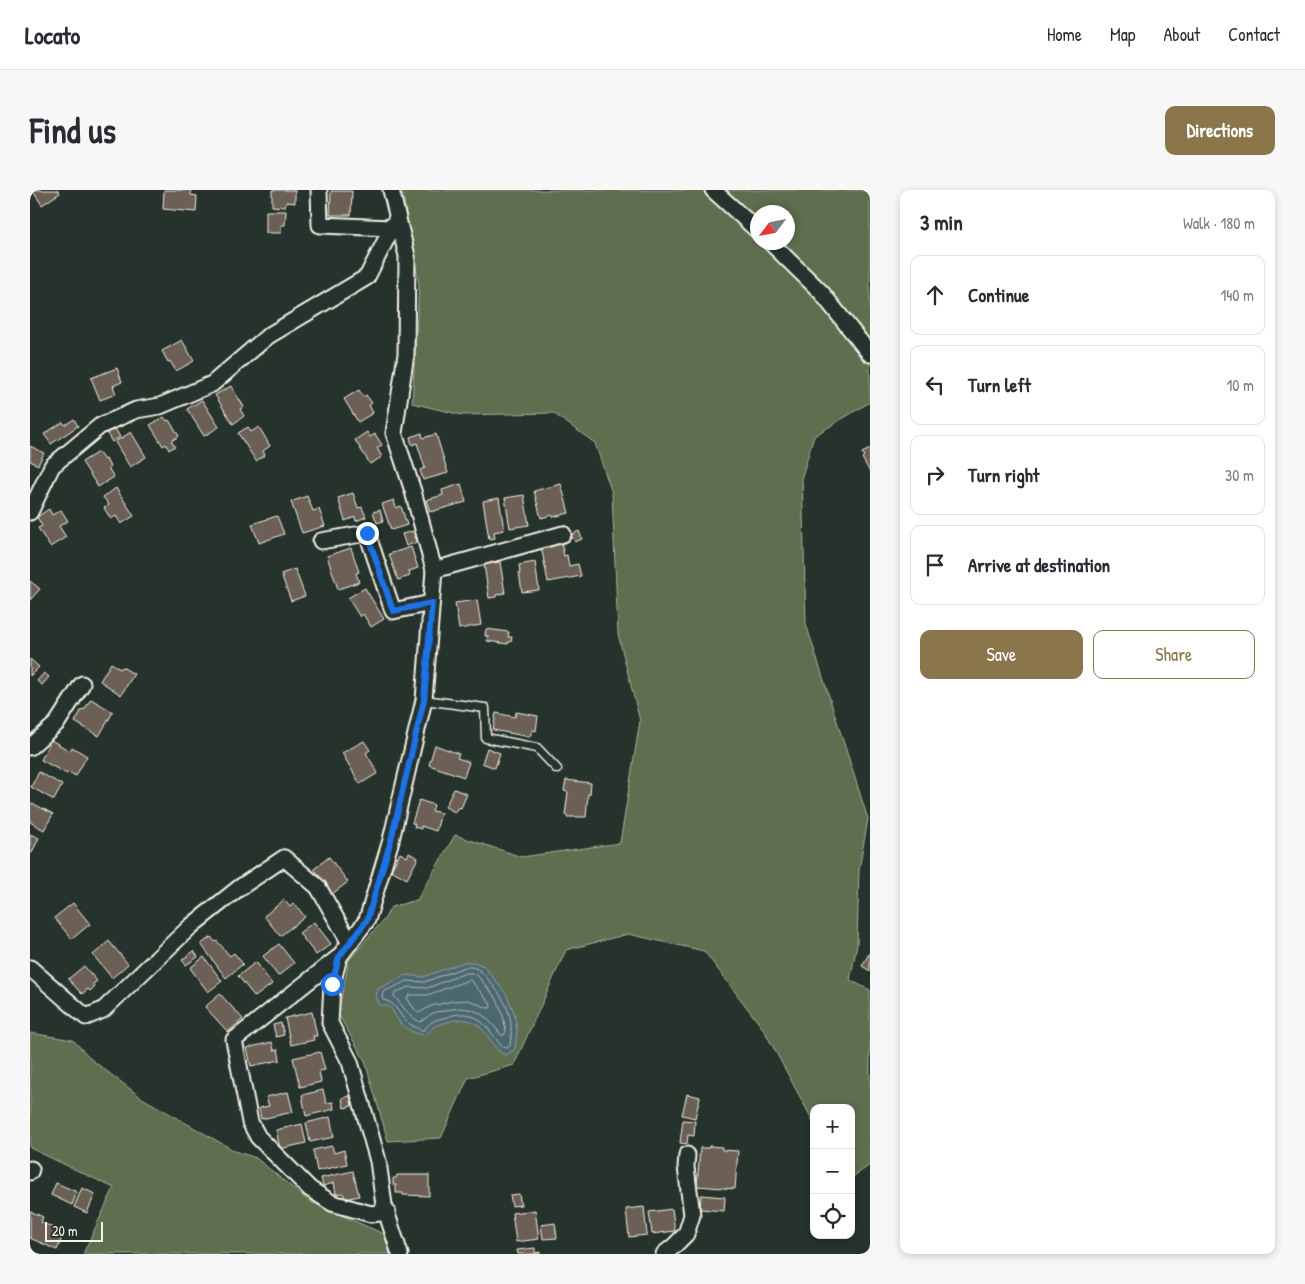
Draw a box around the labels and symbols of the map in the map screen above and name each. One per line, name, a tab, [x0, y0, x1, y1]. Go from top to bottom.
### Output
north arrow	[750, 205, 795, 250]
route end	[356, 522, 379, 545]
route start	[321, 973, 344, 996]
scale bar	[45, 1219, 102, 1242]

